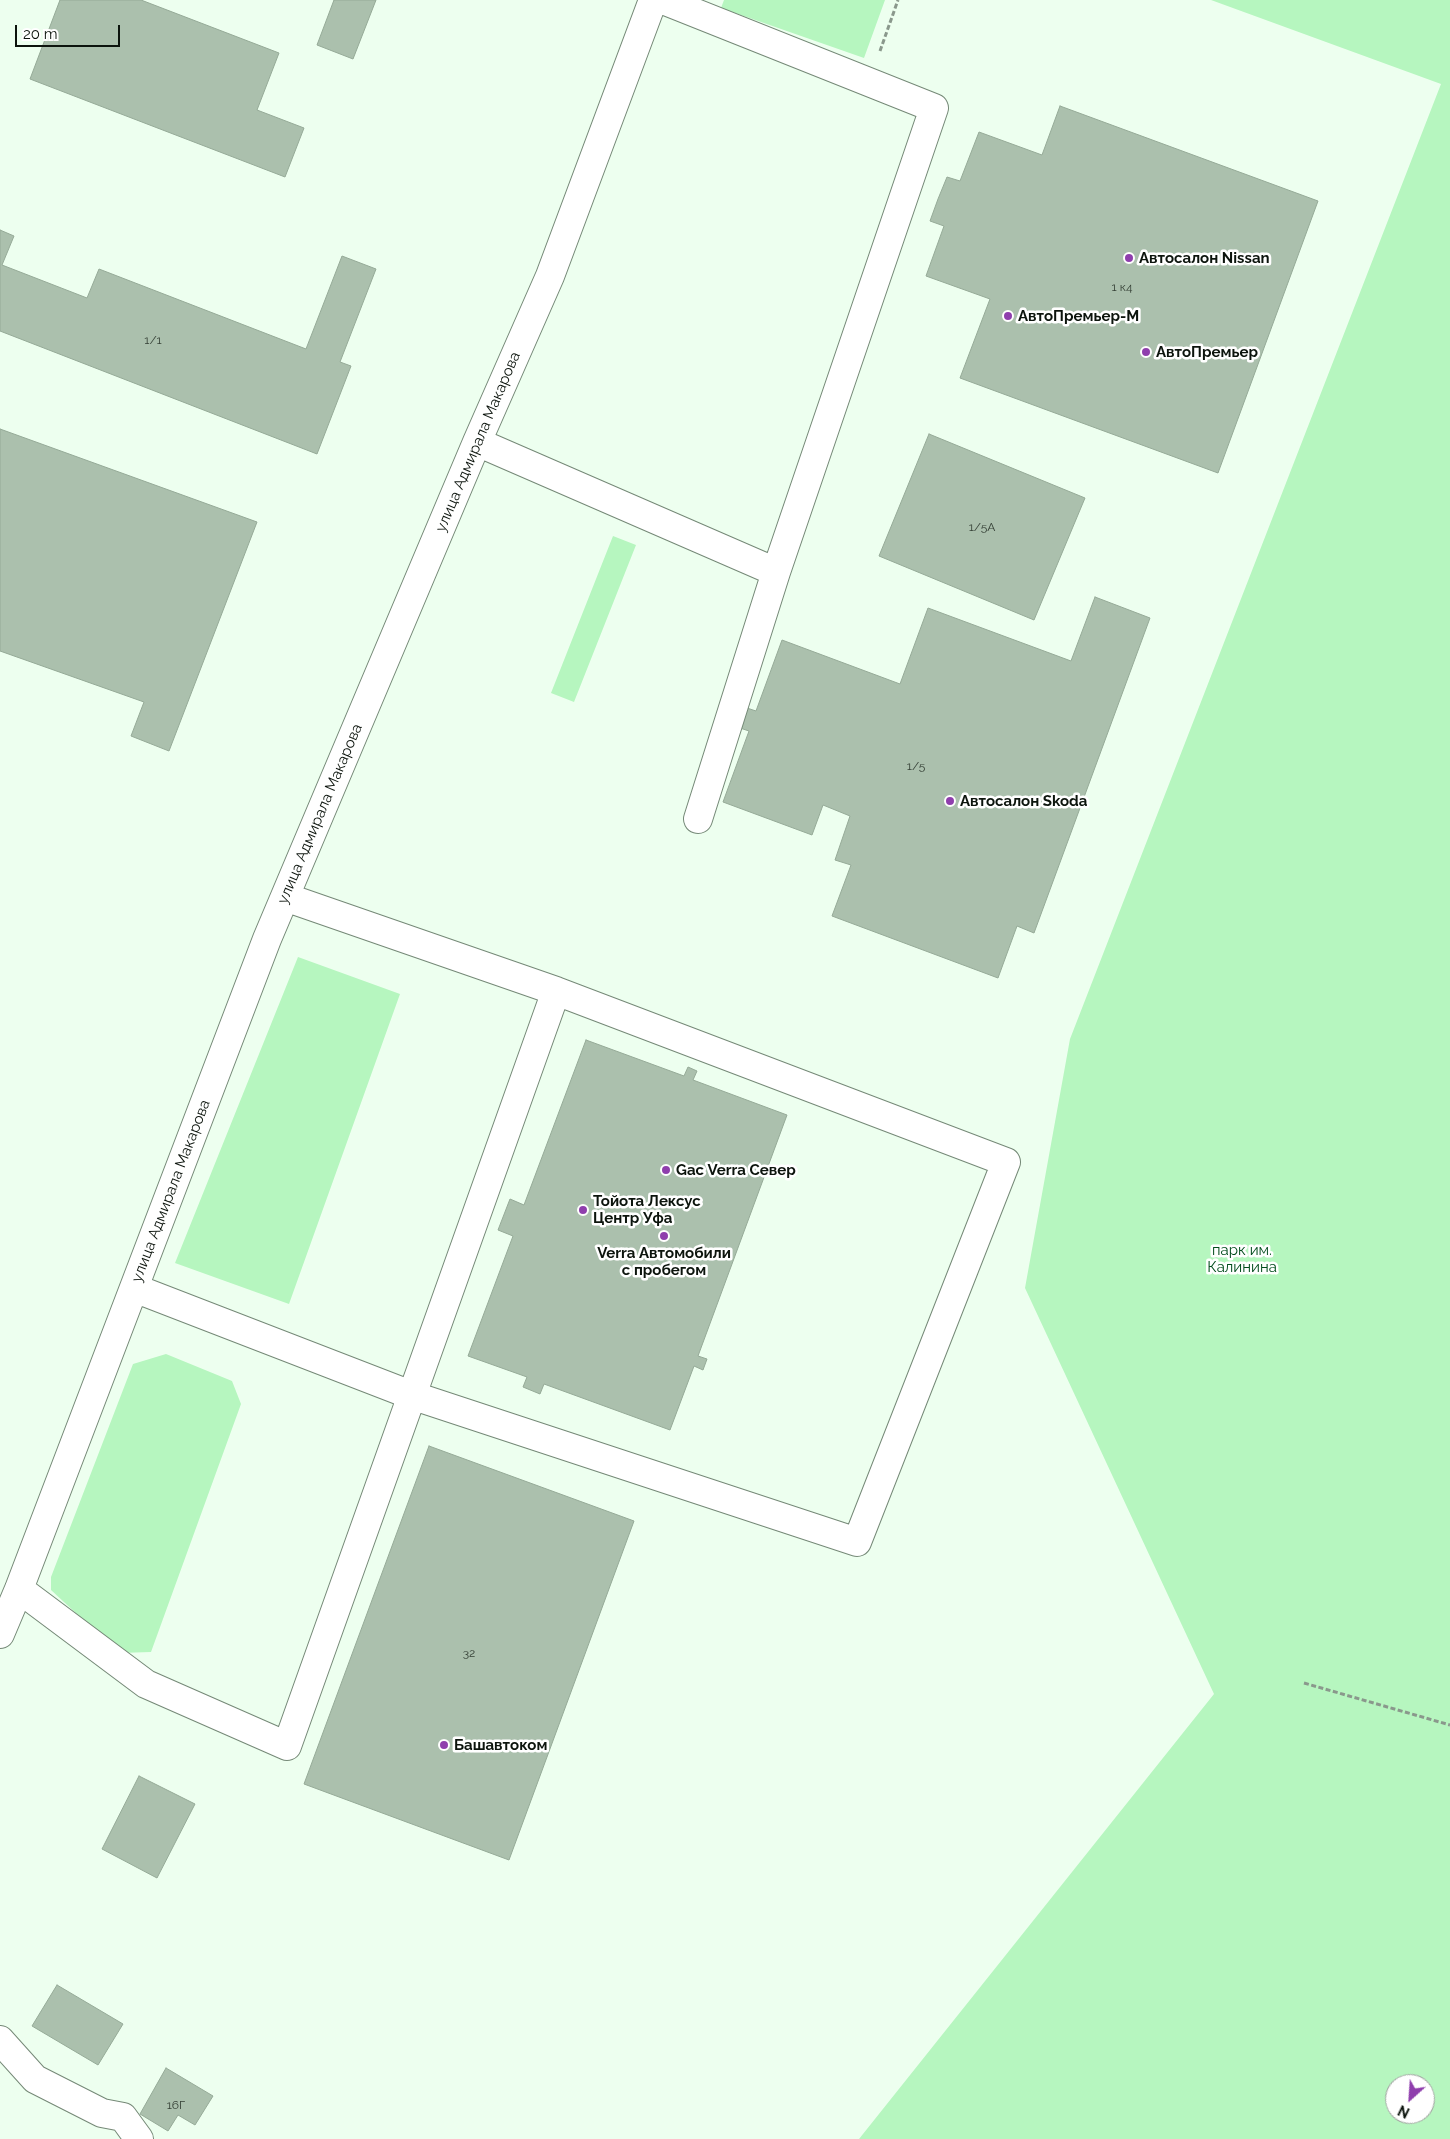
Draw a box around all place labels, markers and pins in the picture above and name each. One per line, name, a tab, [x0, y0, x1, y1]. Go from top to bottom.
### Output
place label: Автосалон Nissan	[1139, 249, 1270, 267]
marker: Автосалон Nissan	[1123, 252, 1135, 264]
place label: АвтоПремьер-М	[1018, 307, 1139, 325]
marker: АвтоПремьер-М	[1002, 310, 1014, 322]
place label: АвтоПремьер	[1156, 343, 1258, 361]
marker: АвтоПремьер	[1140, 346, 1152, 358]
place label: Автосалон Skoda	[960, 792, 1087, 810]
marker: Автосалон Skoda	[944, 795, 956, 807]
place label: Gac Verra Север	[676, 1161, 796, 1179]
marker: Gac Verra Север	[660, 1164, 672, 1176]
place label: Тойота Лексус Центр Уфа	[593, 1192, 701, 1227]
marker: Тойота Лексус Центр Уфа	[577, 1204, 589, 1216]
marker: Verra Автомобили с пробегом	[658, 1230, 670, 1242]
place label: Verra Автомобили с пробегом	[597, 1244, 731, 1279]
place label: Башавтоком	[454, 1736, 547, 1754]
marker: Башавтоком	[438, 1739, 450, 1751]

